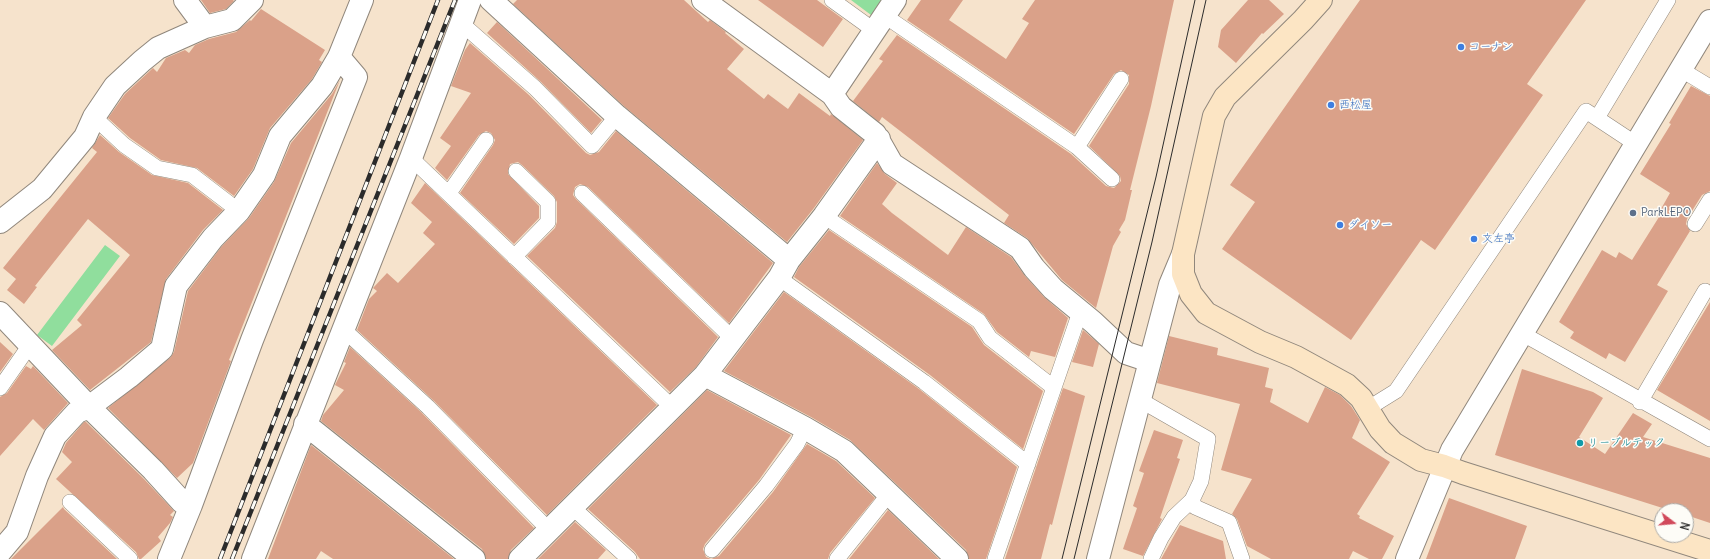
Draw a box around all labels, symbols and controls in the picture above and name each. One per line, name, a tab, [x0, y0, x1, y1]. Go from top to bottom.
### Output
place label: コーナン	[1469, 40, 1513, 54]
marker: コーナン	[1456, 42, 1466, 52]
place label: 西松屋	[1339, 98, 1372, 112]
marker: 西松屋	[1326, 100, 1336, 110]
place label: ParkLEPO	[1641, 206, 1691, 220]
marker: ParkLEPO	[1628, 208, 1638, 218]
place label: ダイソー	[1348, 218, 1392, 232]
marker: ダイソー	[1335, 220, 1345, 230]
place label: 文左亭	[1482, 232, 1515, 246]
marker: 文左亭	[1469, 234, 1479, 244]
place label: リーブルテック	[1588, 436, 1665, 450]
marker: リーブルテック	[1575, 438, 1585, 448]
north arrow	[1654, 503, 1694, 543]
text: N	[1677, 520, 1692, 532]

